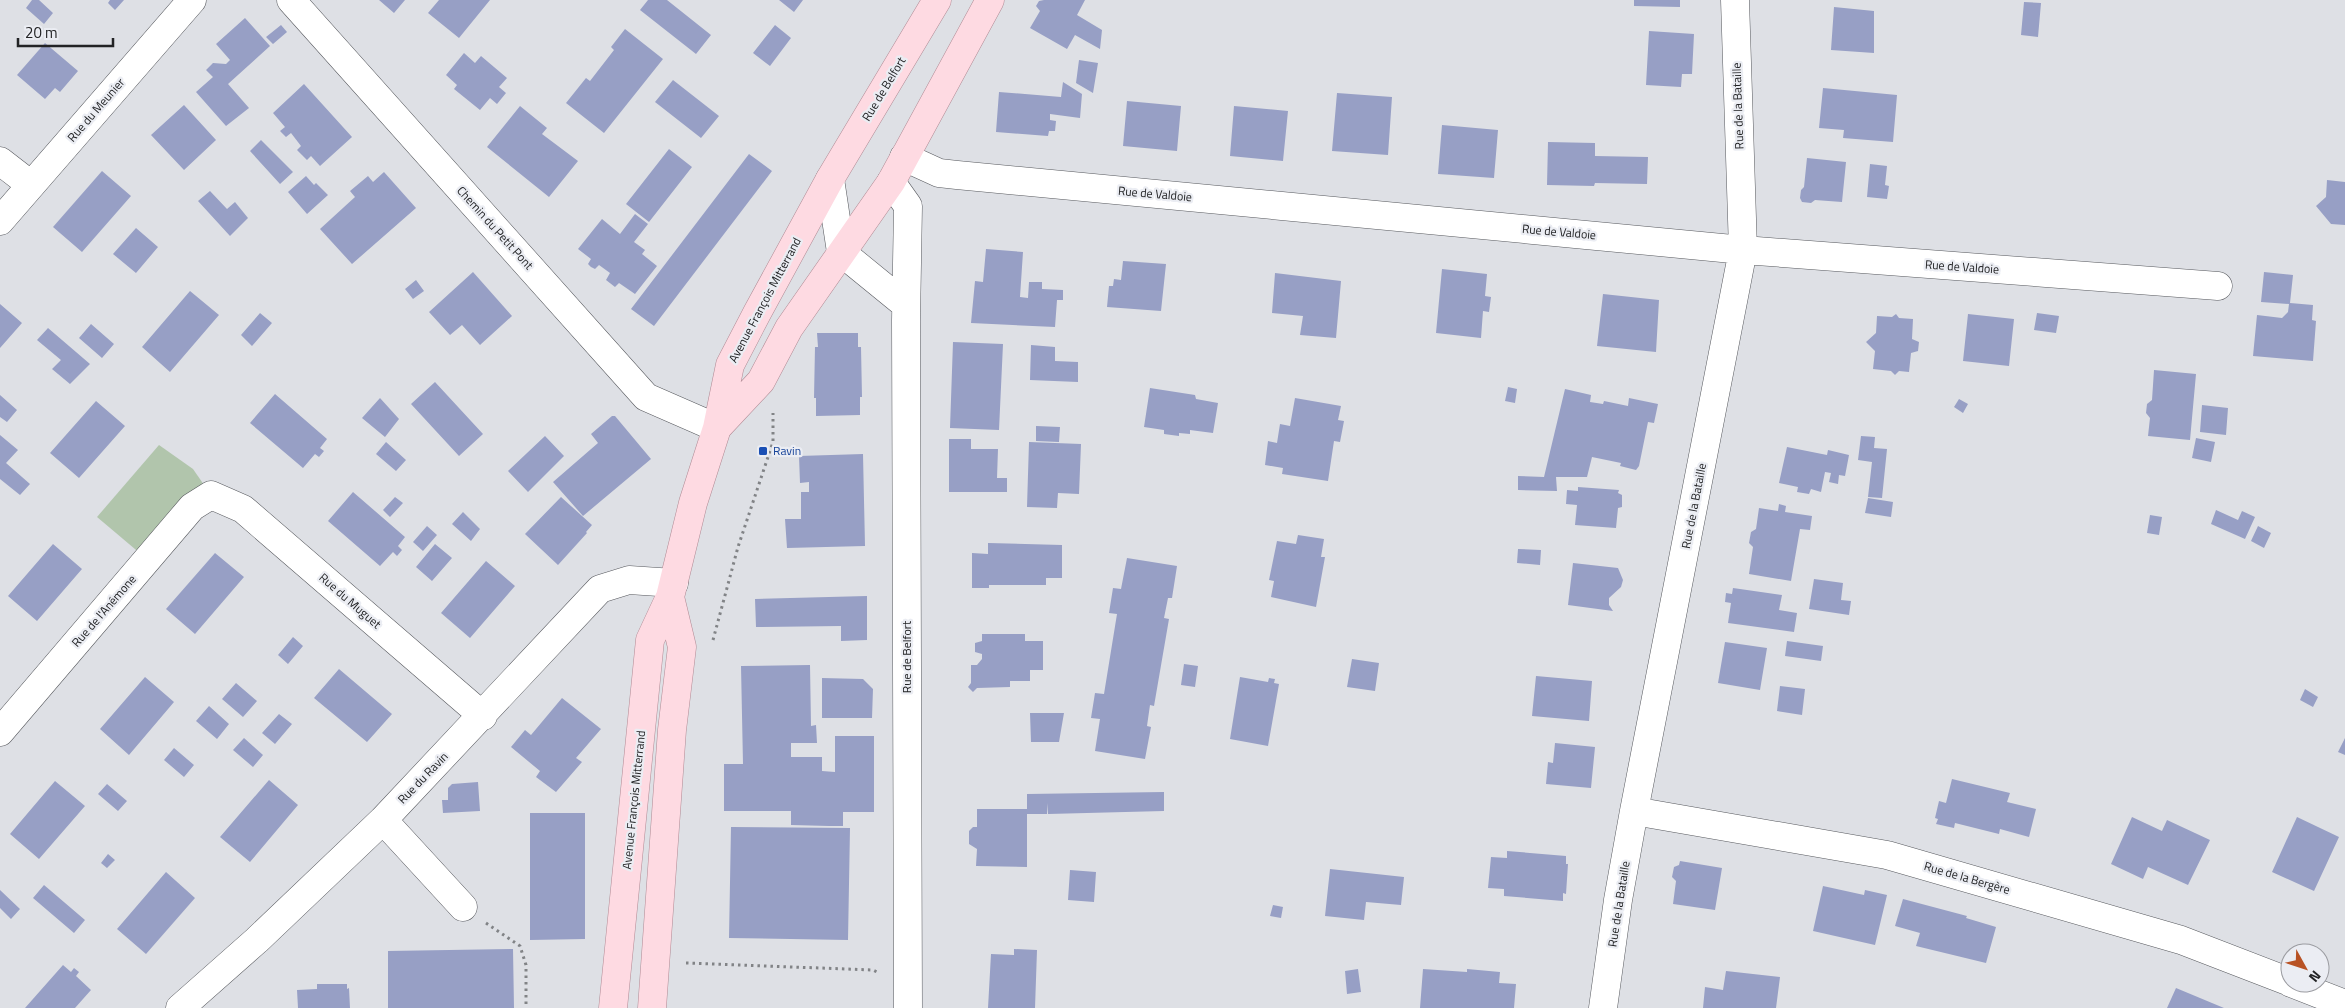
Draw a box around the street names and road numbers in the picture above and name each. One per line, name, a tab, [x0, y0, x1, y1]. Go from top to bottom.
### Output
street label: Rue de Belfort	[857, 52, 911, 125]
street label: Rue de la Bataille	[1726, 62, 1749, 150]
street label: Rue du Meunier	[62, 73, 129, 146]
street label: Rue de Valdoie	[1117, 181, 1193, 206]
street label: Chemin du Petit Pont	[453, 182, 539, 274]
street label: Rue de Valdoie	[1521, 219, 1597, 244]
street label: Avenue François Mitterrand	[723, 234, 806, 366]
street label: Rue de Valdoie	[1924, 254, 2000, 279]
street label: Rue de la Bataille	[1676, 462, 1711, 550]
street label: Rue du Muguet	[315, 568, 386, 634]
street label: Rue de l'Anémone	[67, 570, 141, 651]
street label: Rue de Belfort	[897, 620, 916, 693]
street label: Avenue François Mitterrand	[617, 730, 650, 870]
street label: Rue du Ravin	[393, 747, 452, 808]
street label: Rue de la Bergère	[1922, 856, 2012, 899]
street label: Rue de la Bataille	[1602, 860, 1635, 948]

